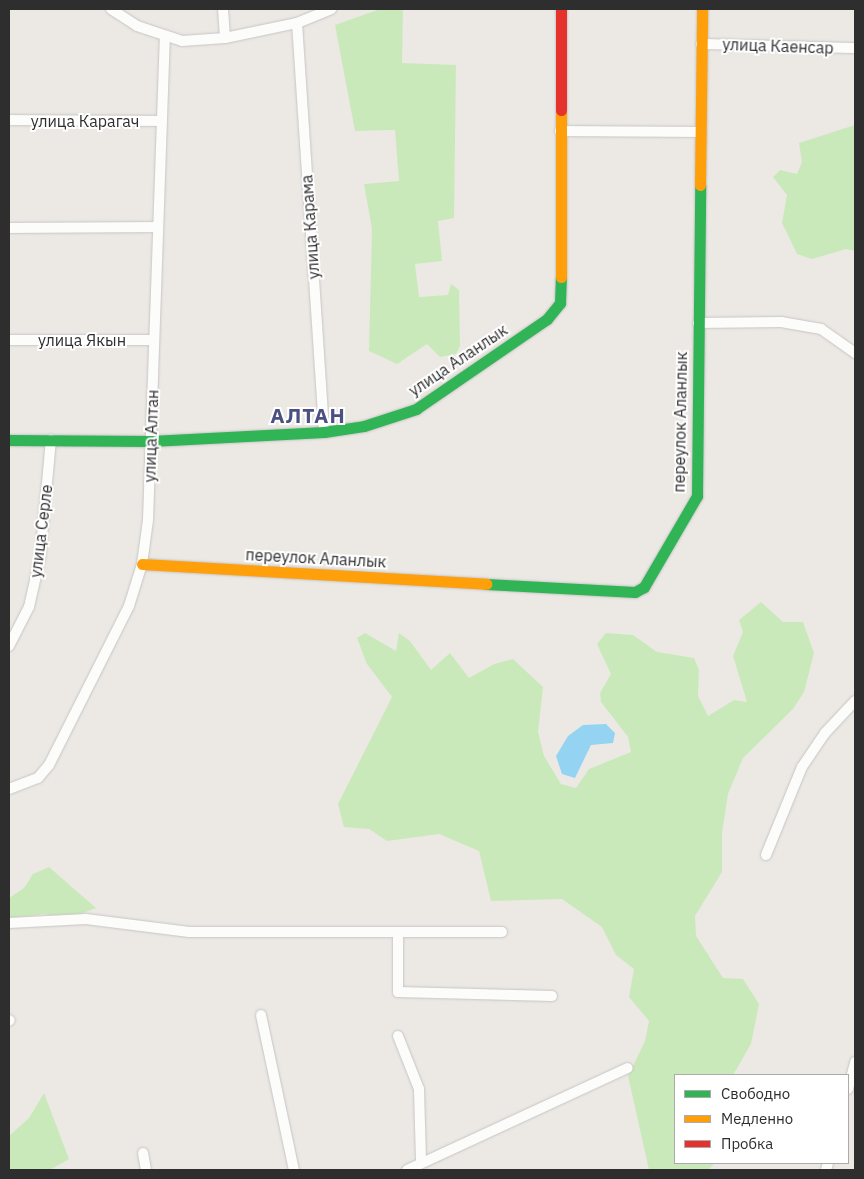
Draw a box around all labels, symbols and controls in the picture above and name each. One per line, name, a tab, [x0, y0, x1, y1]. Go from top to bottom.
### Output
street label: улица Каенсар	[722, 34, 834, 58]
street label: улица Карагач	[31, 111, 139, 131]
street label: улица Карама	[297, 174, 323, 280]
street label: улица Аланлык	[405, 320, 511, 400]
street label: улица Якын	[38, 330, 126, 350]
street label: переулок Аланлык	[669, 351, 691, 493]
street label: улица Алтан	[140, 389, 162, 483]
district label: АЛТАН	[270, 402, 346, 428]
street label: улица Серле	[26, 483, 56, 579]
street label: переулок Аланлык	[245, 545, 387, 571]
legend	[674, 1074, 849, 1164]
text: Свободно	[721, 1084, 790, 1103]
text: Медленно	[721, 1109, 793, 1128]
text: Пробка	[721, 1134, 773, 1153]

